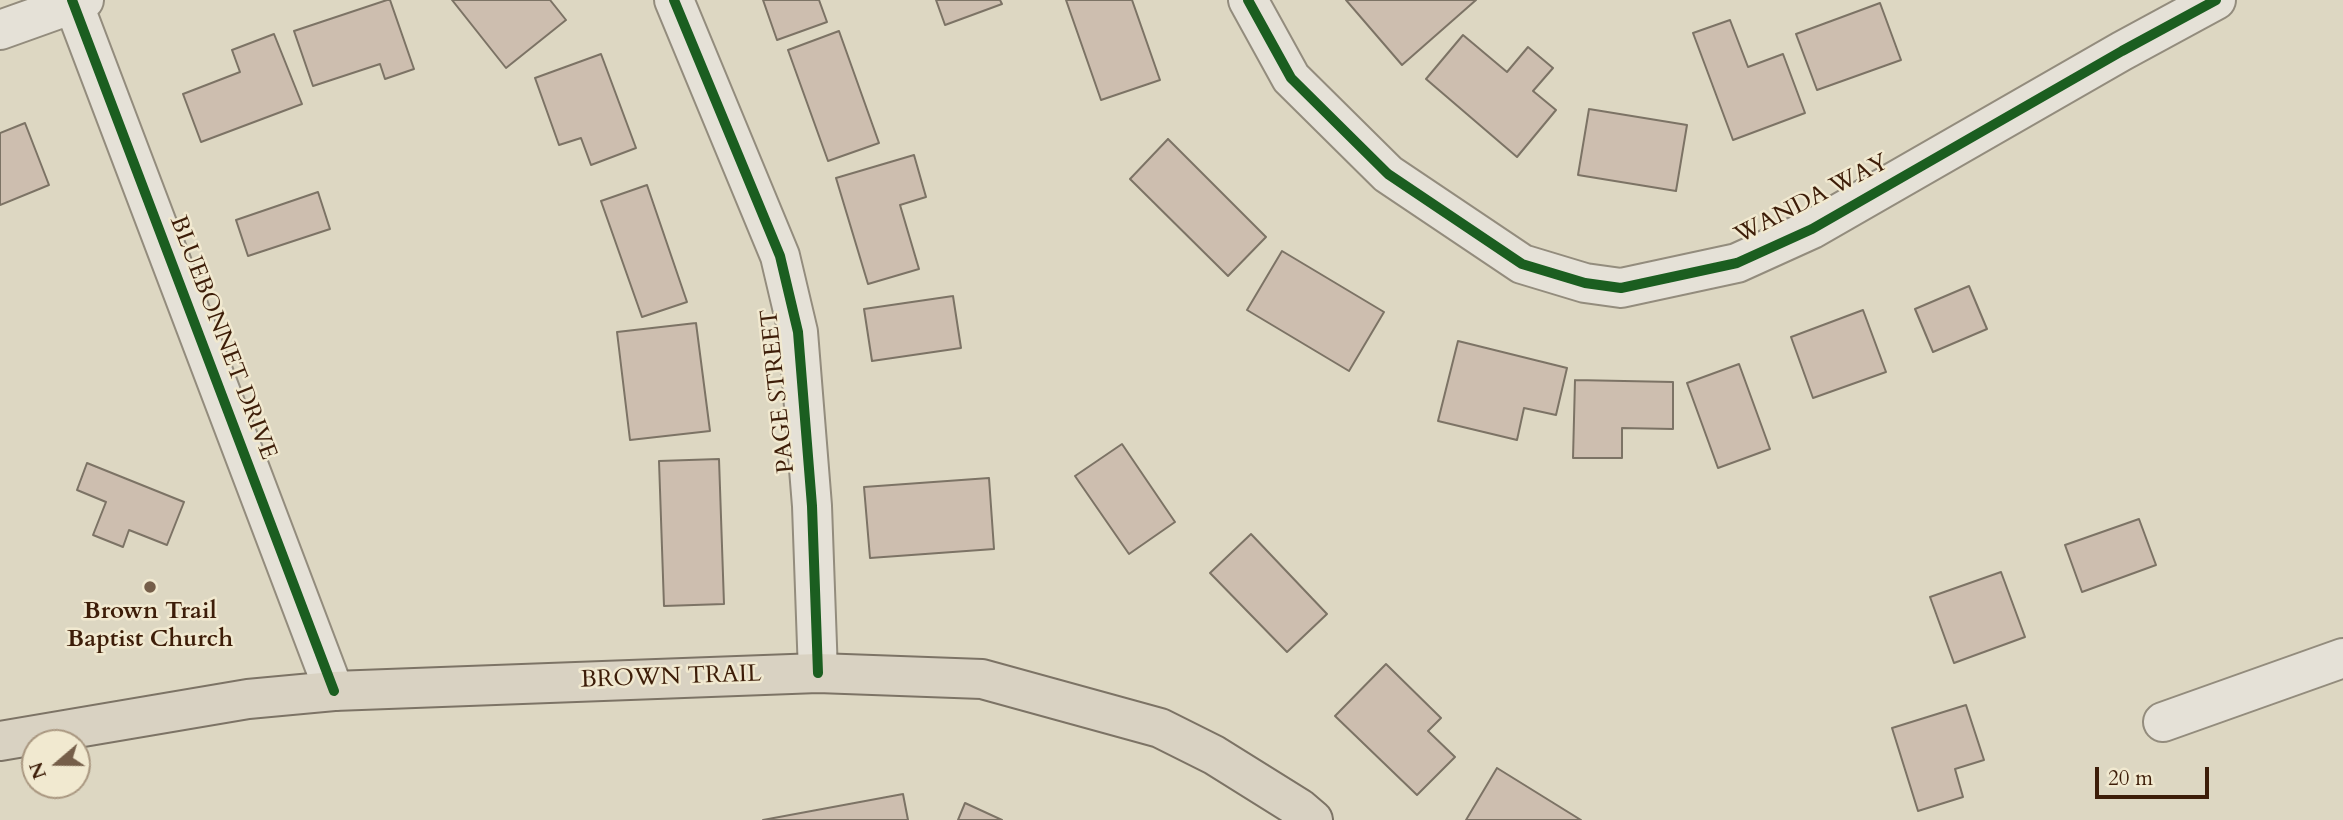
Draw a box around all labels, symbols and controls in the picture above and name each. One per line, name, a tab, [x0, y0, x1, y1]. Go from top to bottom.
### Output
street label: WANDA WAY	[1730, 149, 1894, 251]
street label: BLUEBONNET DRIVE	[162, 212, 282, 464]
street label: PAGE STREET	[756, 307, 802, 475]
marker: Brown Trail Baptist Church	[142, 579, 158, 595]
place label: Brown Trail Baptist Church	[67, 598, 233, 654]
street label: BROWN TRAIL	[580, 660, 762, 696]
north arrow	[21, 729, 91, 799]
scale bar	[2098, 754, 2212, 798]
text: N	[23, 758, 53, 783]
text: 20 m	[2108, 764, 2153, 793]

